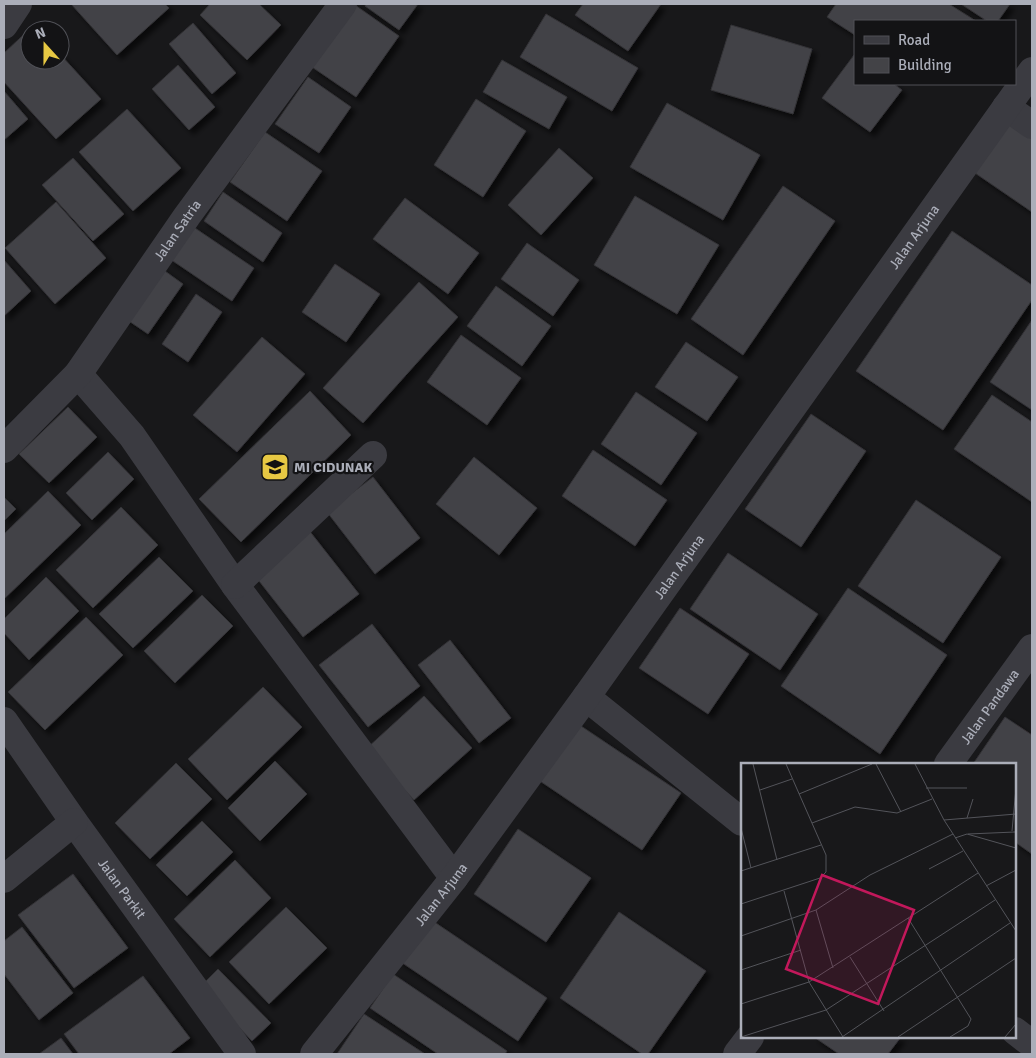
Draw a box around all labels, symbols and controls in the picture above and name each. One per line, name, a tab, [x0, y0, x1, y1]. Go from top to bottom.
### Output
north arrow	[20, 20, 70, 70]
legend	[854, 20, 1016, 85]
text: N	[33, 24, 48, 43]
text: Road	[898, 31, 930, 49]
text: Building	[898, 56, 952, 74]
street label: Jalan Satria	[150, 197, 205, 265]
street label: Jalan Arjuna	[886, 201, 943, 273]
school or university icon: MI CIDUNAK	[260, 452, 290, 482]
place label: MI CIDUNAK	[294, 459, 373, 476]
street label: Jalan Arjuna	[651, 531, 708, 603]
street label: Jalan Pandawa	[957, 666, 1023, 748]
inset map	[741, 763, 1016, 1038]
street label: Jalan Parkit	[94, 855, 149, 922]
street label: Jalan Arjuna	[411, 860, 471, 929]

